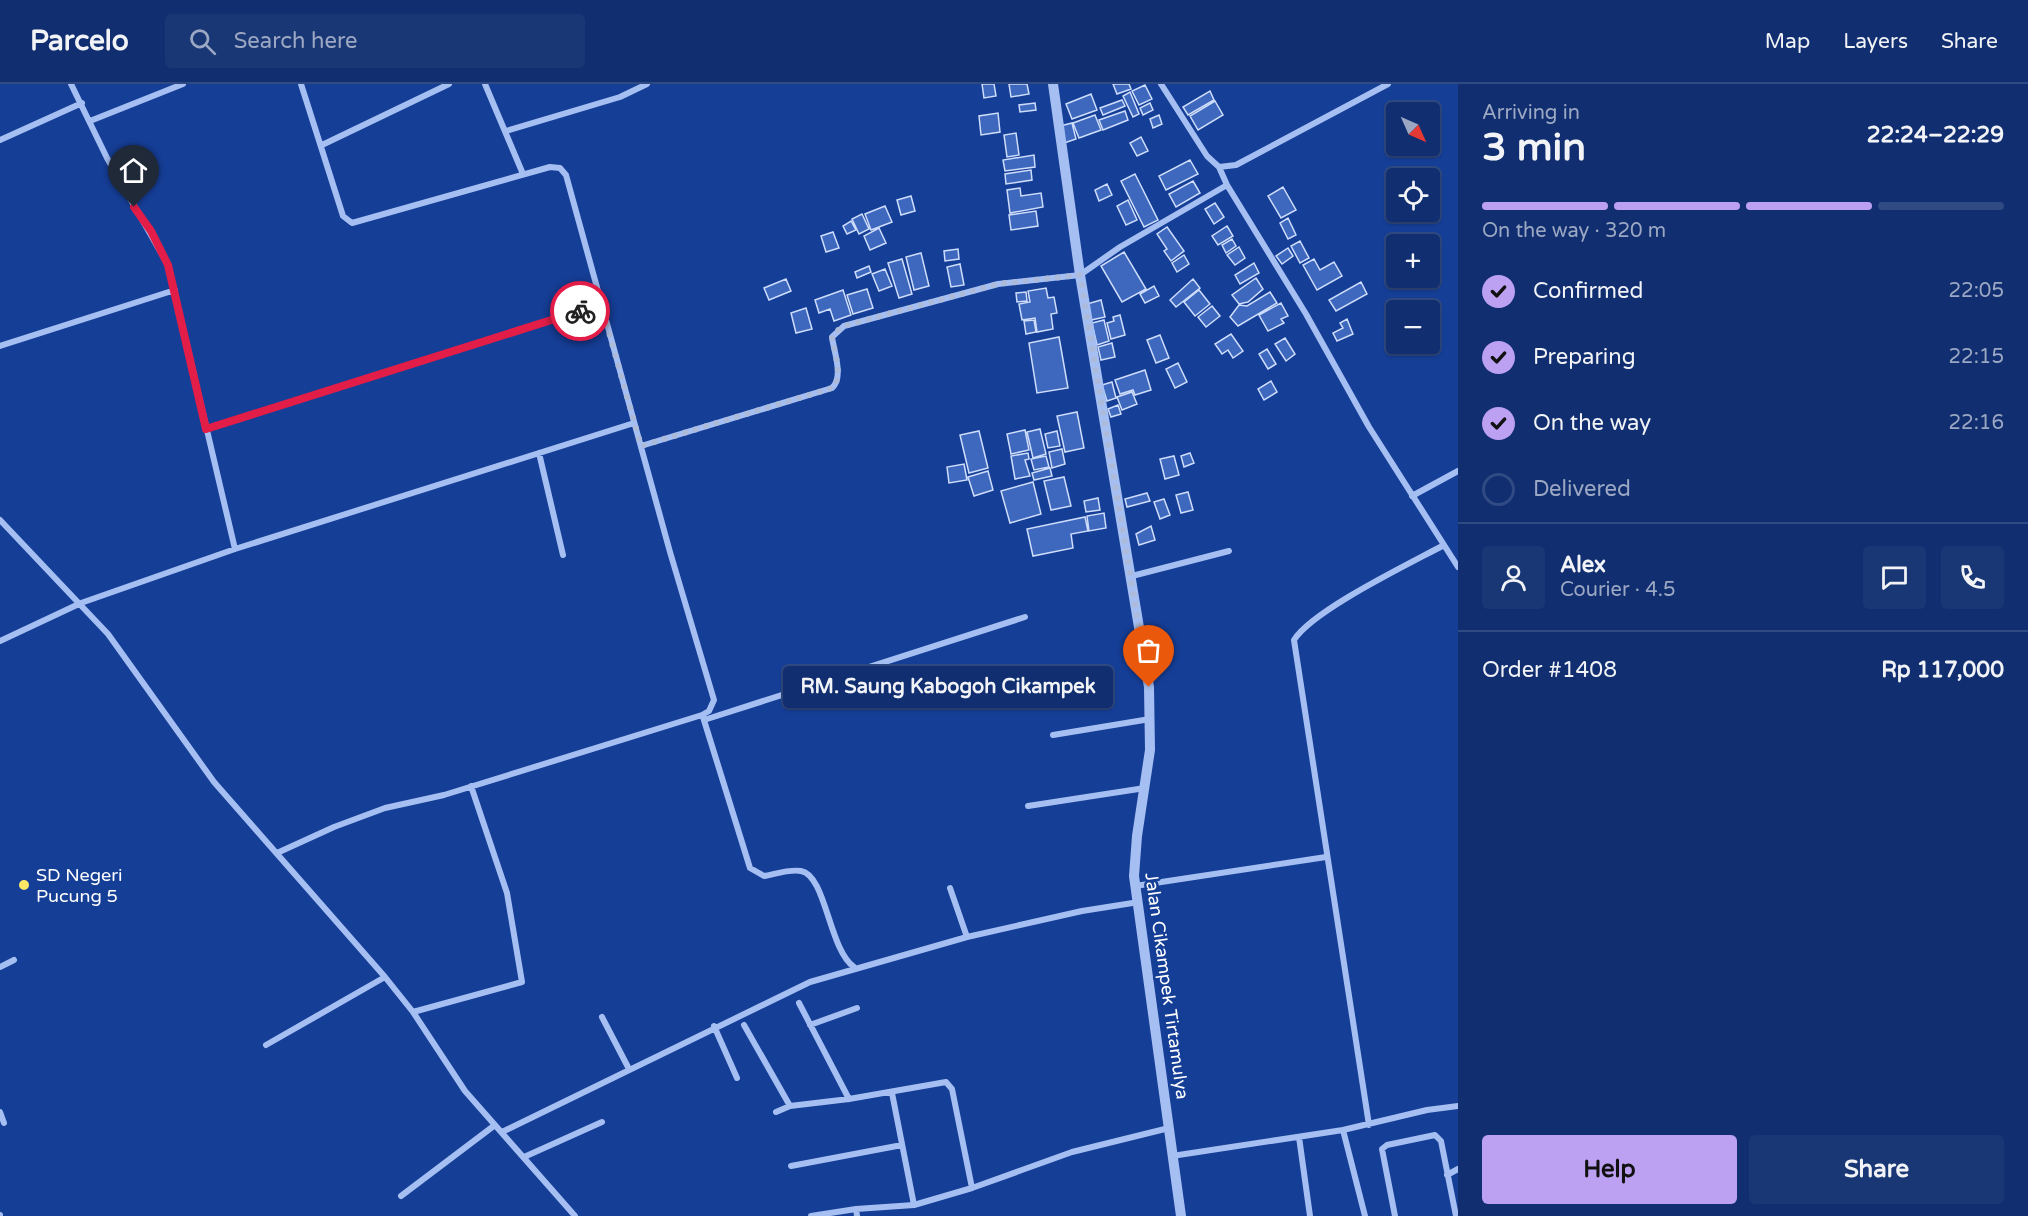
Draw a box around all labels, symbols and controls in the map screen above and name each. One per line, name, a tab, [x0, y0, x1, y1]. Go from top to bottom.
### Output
search box	[165, 14, 585, 68]
text: Parcelo	[30, 24, 129, 58]
icon: search	[186, 25, 219, 58]
text: Search here	[234, 28, 358, 54]
text: Map	[1765, 29, 1810, 54]
text: Layers	[1843, 29, 1908, 54]
text: Share	[1941, 29, 1998, 54]
text: Arriving in	[1482, 101, 1580, 125]
north arrow	[1386, 102, 1440, 156]
map controls	[1386, 102, 1440, 354]
text: 22:24–22:29	[1867, 122, 2004, 148]
text: 3 min	[1482, 124, 1586, 171]
pin	[108, 145, 159, 207]
icon: home	[117, 154, 150, 187]
button: locate	[1386, 168, 1440, 222]
text: On the way · 320 m	[1482, 219, 1666, 243]
button: +	[1386, 234, 1440, 288]
icon: check	[1482, 275, 1515, 308]
text: Confirmed	[1533, 278, 1643, 304]
text: 22:05	[1949, 279, 2004, 303]
courier	[550, 281, 610, 341]
icon: bike	[564, 295, 597, 328]
button: −	[1386, 300, 1440, 354]
icon: check	[1482, 341, 1515, 374]
text: Preparing	[1533, 344, 1636, 370]
text: 22:15	[1949, 345, 2004, 369]
icon: check	[1482, 407, 1515, 440]
text: On the way	[1533, 410, 1651, 436]
text: 22:16	[1949, 411, 2004, 435]
text: Delivered	[1533, 476, 1631, 502]
button: person	[1482, 546, 1545, 609]
button: chat	[1863, 546, 1926, 609]
button: phone	[1941, 546, 2004, 609]
text: Alex	[1560, 552, 1606, 578]
text: Courier · 4.5	[1560, 578, 1675, 602]
pin	[1123, 625, 1174, 687]
icon: bag	[1132, 634, 1165, 667]
text: Order #1408	[1482, 657, 1617, 683]
text: Rp 117,000	[1881, 657, 2004, 683]
callout: RM. Saung Kabogoh Cikampek	[783, 666, 1113, 708]
text: RM. Saung Kabogoh Cikampek	[800, 675, 1096, 699]
place label: SD Negeri Pucung 5	[36, 864, 123, 907]
street label: Jalan Cikampek Tirtamulya	[1140, 871, 1194, 1101]
marker: SD Negeri Pucung 5	[17, 878, 31, 892]
button: Help	[1482, 1135, 1737, 1204]
button: Share	[1749, 1135, 2004, 1204]

